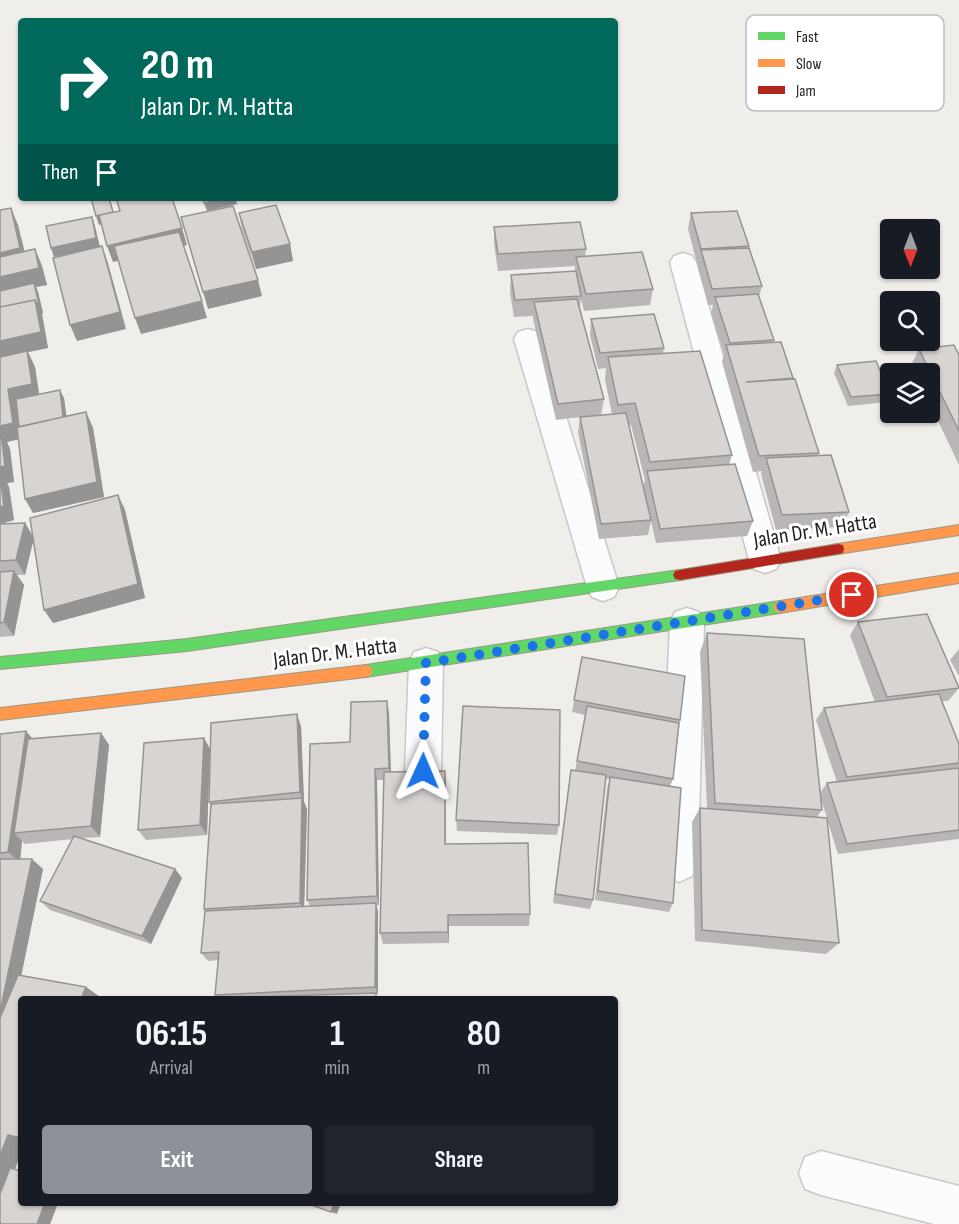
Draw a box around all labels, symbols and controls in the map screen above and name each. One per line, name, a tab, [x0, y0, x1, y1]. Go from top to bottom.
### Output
legend	[746, 15, 944, 111]
text: Fast	[796, 28, 819, 47]
text: 20 m	[141, 40, 214, 91]
icon: right	[42, 42, 120, 120]
text: Slow	[796, 55, 821, 74]
text: Jam	[795, 82, 816, 101]
text: Jalan Dr. M. Hatta	[141, 91, 293, 123]
icon: arrive	[90, 156, 123, 189]
text: Then	[42, 159, 78, 186]
north arrow	[880, 219, 940, 279]
map controls	[880, 219, 940, 423]
button: search	[880, 291, 940, 351]
button: layers	[880, 363, 940, 423]
street label: Jalan Dr. M. Hatta	[751, 508, 878, 554]
pin	[826, 569, 877, 620]
icon: arrive	[835, 578, 868, 611]
street label: Jalan Dr. M. Hatta	[271, 632, 398, 674]
position arrow	[391, 739, 455, 803]
text: 06:15	[135, 1013, 207, 1056]
text: 1	[330, 1013, 344, 1056]
text: 80	[467, 1013, 501, 1056]
text: Arrival	[150, 1056, 193, 1080]
text: min	[324, 1056, 350, 1080]
text: m	[477, 1056, 490, 1080]
button: Exit	[42, 1125, 312, 1194]
button: Share	[324, 1125, 594, 1194]

